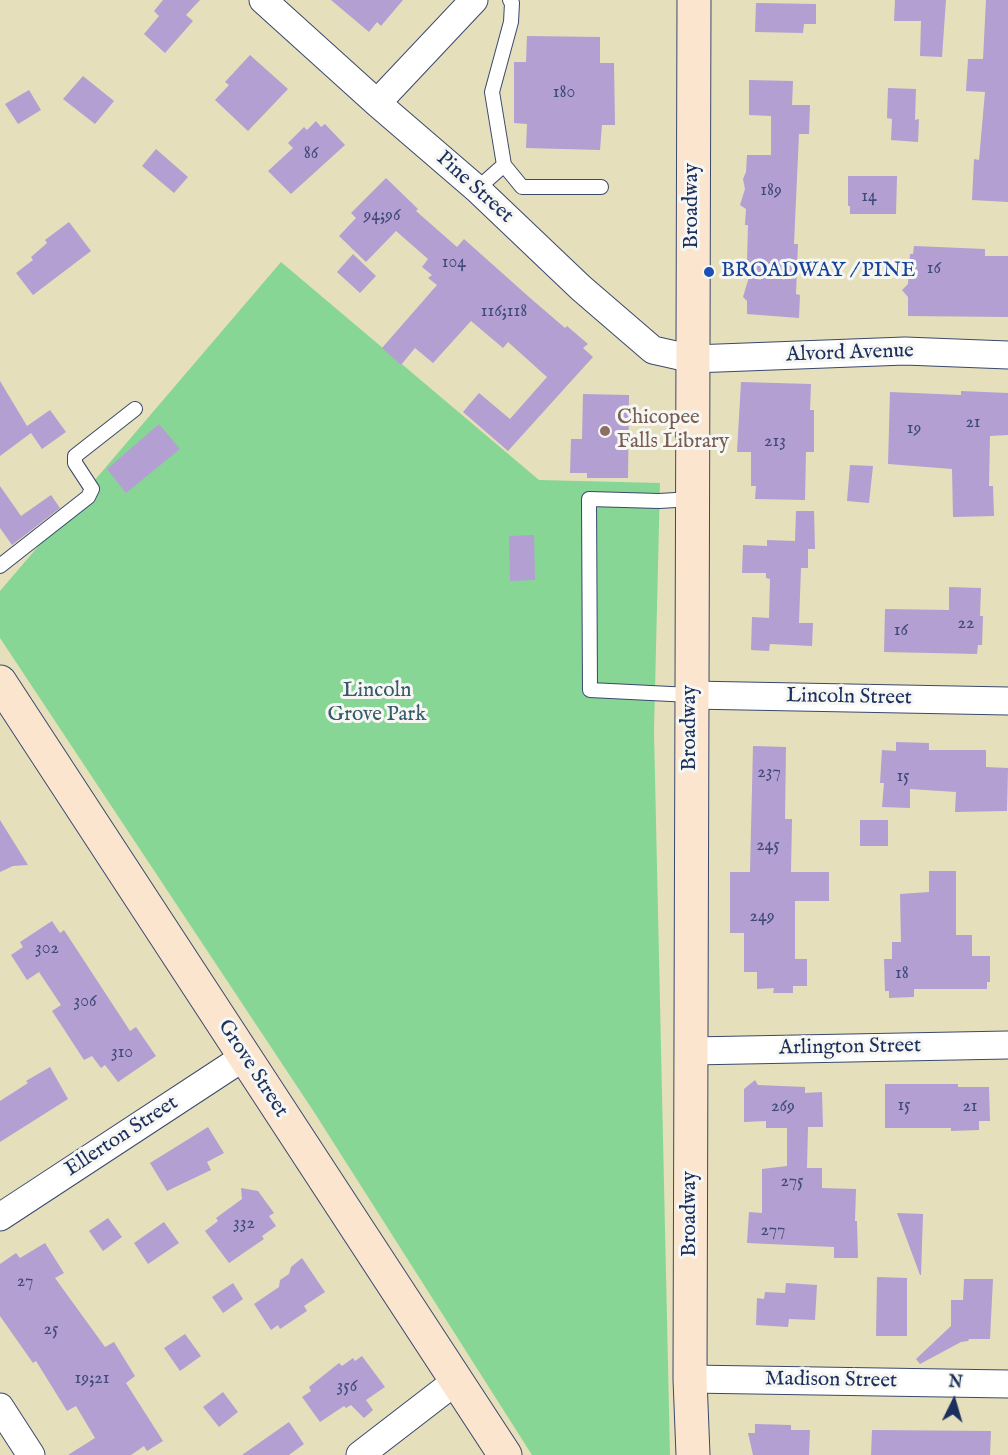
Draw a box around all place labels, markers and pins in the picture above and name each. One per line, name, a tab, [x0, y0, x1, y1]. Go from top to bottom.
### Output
place label: BROADWAY / PINE	[721, 259, 915, 285]
marker: BROADWAY / PINE	[702, 265, 716, 279]
place label: Chicopee Falls Library	[617, 406, 729, 456]
marker: Chicopee Falls Library	[598, 424, 612, 438]

